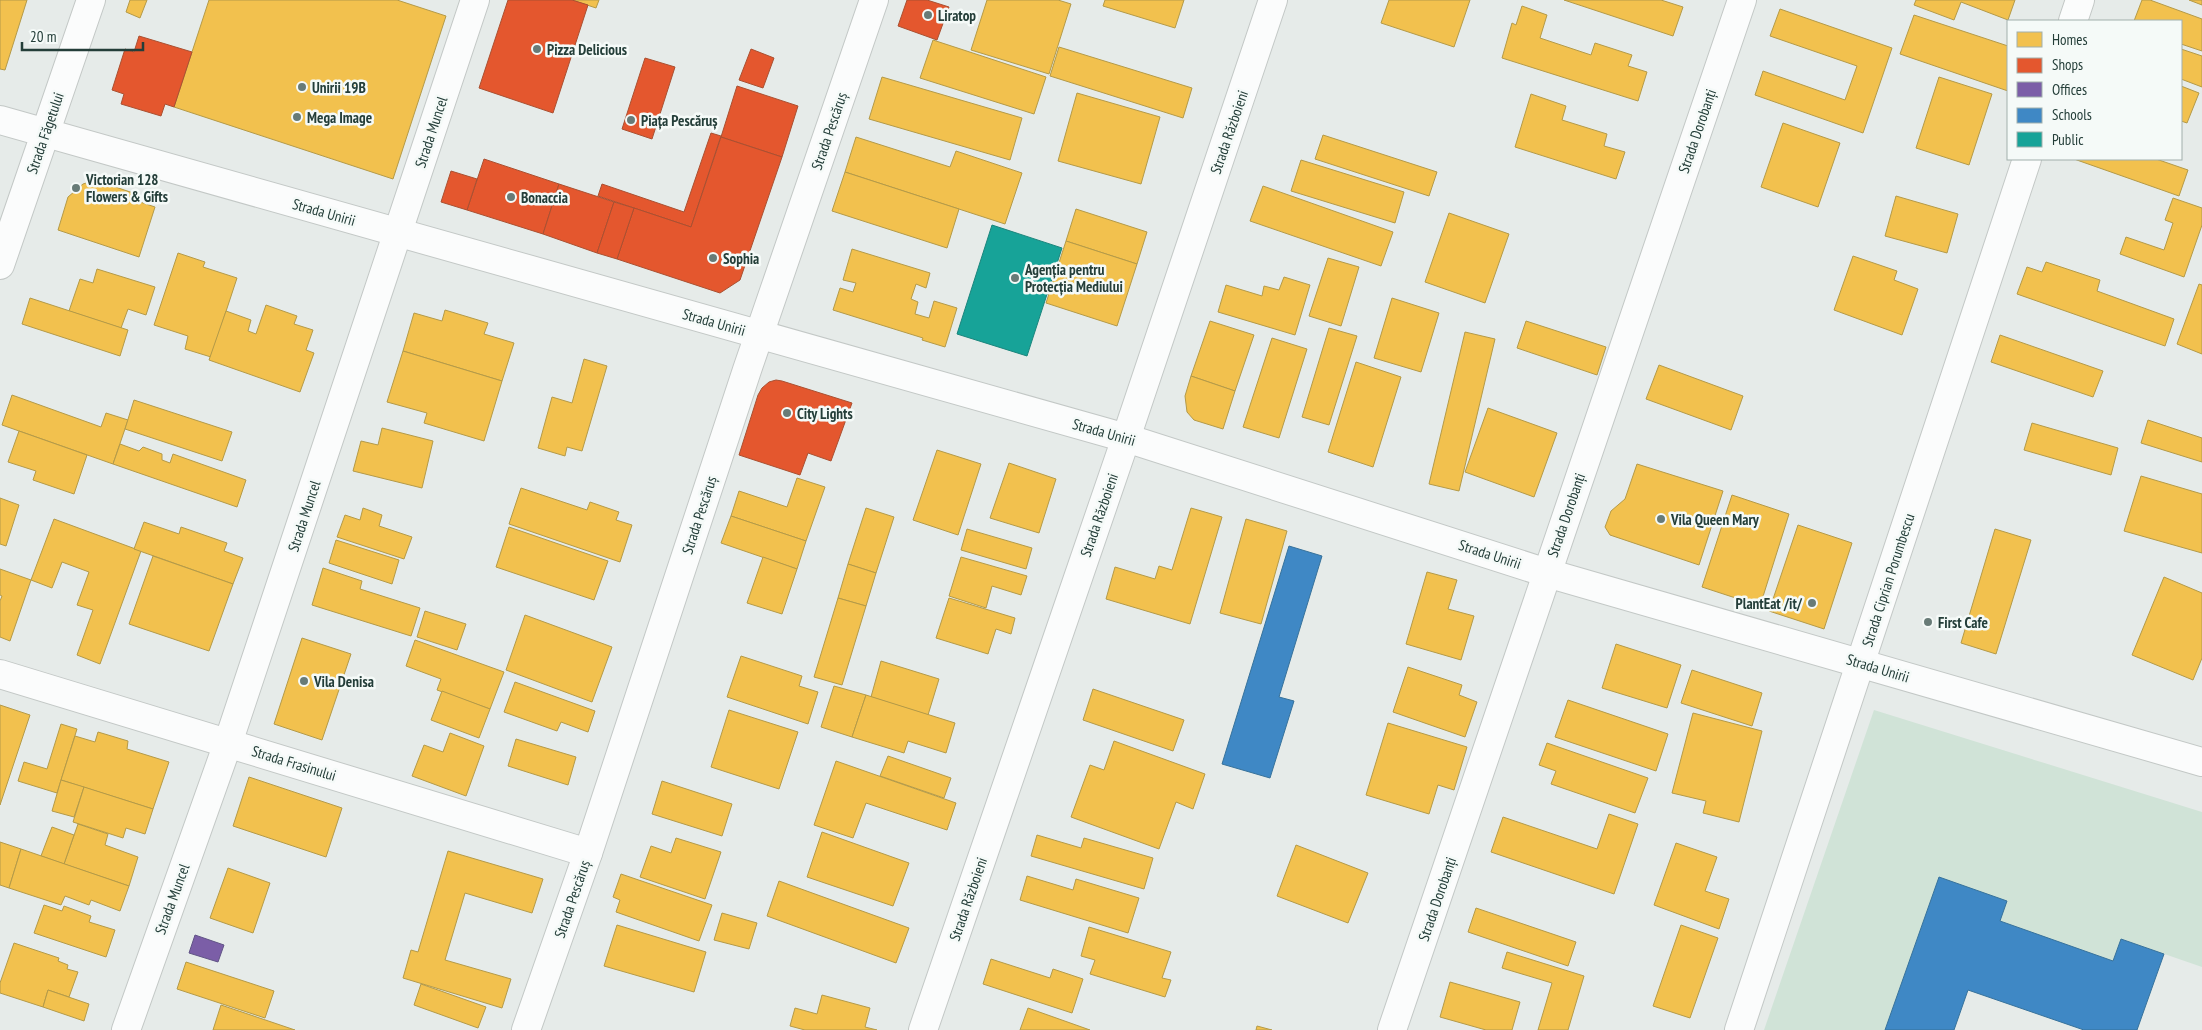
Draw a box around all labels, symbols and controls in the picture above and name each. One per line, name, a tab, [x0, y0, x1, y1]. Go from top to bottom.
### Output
place label: Liratop	[938, 6, 976, 25]
marker: Liratop	[922, 9, 934, 21]
scale bar	[22, 20, 144, 52]
legend	[2007, 20, 2182, 160]
text: 20 m	[30, 27, 56, 46]
text: Homes	[2052, 30, 2088, 49]
place label: Pizza Delicious	[547, 40, 627, 59]
marker: Pizza Delicious	[531, 43, 543, 55]
text: Shops	[2052, 55, 2083, 74]
place label: Unirii 19B	[312, 78, 366, 97]
text: Offices	[2052, 80, 2087, 99]
marker: Unirii 19B	[296, 81, 308, 93]
street label: Strada Dorobanți	[1674, 86, 1720, 176]
street label: Strada Războieni	[1206, 88, 1252, 176]
street label: Strada Făgetului	[22, 90, 68, 176]
street label: Strada Pescăruș	[807, 90, 851, 172]
street label: Strada Muncel	[411, 94, 452, 170]
text: Schools	[2052, 105, 2092, 124]
place label: Mega Image	[307, 108, 372, 127]
marker: Mega Image	[291, 111, 303, 123]
place label: Piața Pescăruș	[641, 111, 718, 130]
marker: Piața Pescăruș	[625, 114, 637, 126]
text: Public	[2052, 130, 2084, 149]
place label: Victorian 128 Flowers & Gifts	[85, 170, 168, 206]
marker: Victorian 128 Flowers & Gifts	[70, 182, 82, 194]
place label: Bonaccia	[521, 188, 568, 207]
marker: Bonaccia	[505, 191, 517, 203]
street label: Strada Unirii	[290, 194, 358, 230]
place label: Sophia	[723, 249, 759, 268]
marker: Sophia	[707, 252, 719, 264]
place label: Agenția pentru Protecția Mediului	[1024, 260, 1123, 296]
marker: Agenția pentru Protecția Mediului	[1009, 272, 1021, 284]
street label: Strada Unirii	[680, 304, 748, 340]
place label: City Lights	[797, 404, 853, 423]
marker: City Lights	[781, 407, 793, 419]
street label: Strada Unirii	[1070, 414, 1138, 450]
street label: Strada Dorobanți	[1543, 470, 1589, 560]
street label: Strada Războieni	[1076, 471, 1122, 559]
street label: Strada Pescăruș	[677, 474, 721, 556]
street label: Strada Muncel	[284, 478, 325, 554]
place label: Vila Queen Mary	[1670, 510, 1760, 529]
street label: Strada Ciprian Porumbescu	[1857, 511, 1919, 649]
marker: Vila Queen Mary	[1655, 513, 1667, 525]
street label: Strada Unirii	[1456, 535, 1524, 573]
place label: PlantEat /it/	[1736, 594, 1803, 613]
marker: PlantEat /it/	[1806, 597, 1818, 609]
place label: First Cafe	[1938, 613, 1988, 632]
marker: First Cafe	[1922, 616, 1934, 628]
street label: Strada Unirii	[1844, 649, 1912, 687]
place label: Vila Denisa	[313, 672, 374, 691]
marker: Vila Denisa	[298, 675, 310, 687]
street label: Strada Frasinului	[249, 741, 339, 785]
street label: Strada Dorobanți	[1414, 854, 1460, 944]
street label: Strada Războieni	[945, 855, 991, 943]
street label: Strada Pescăruș	[550, 858, 594, 940]
street label: Strada Muncel	[150, 861, 194, 937]

